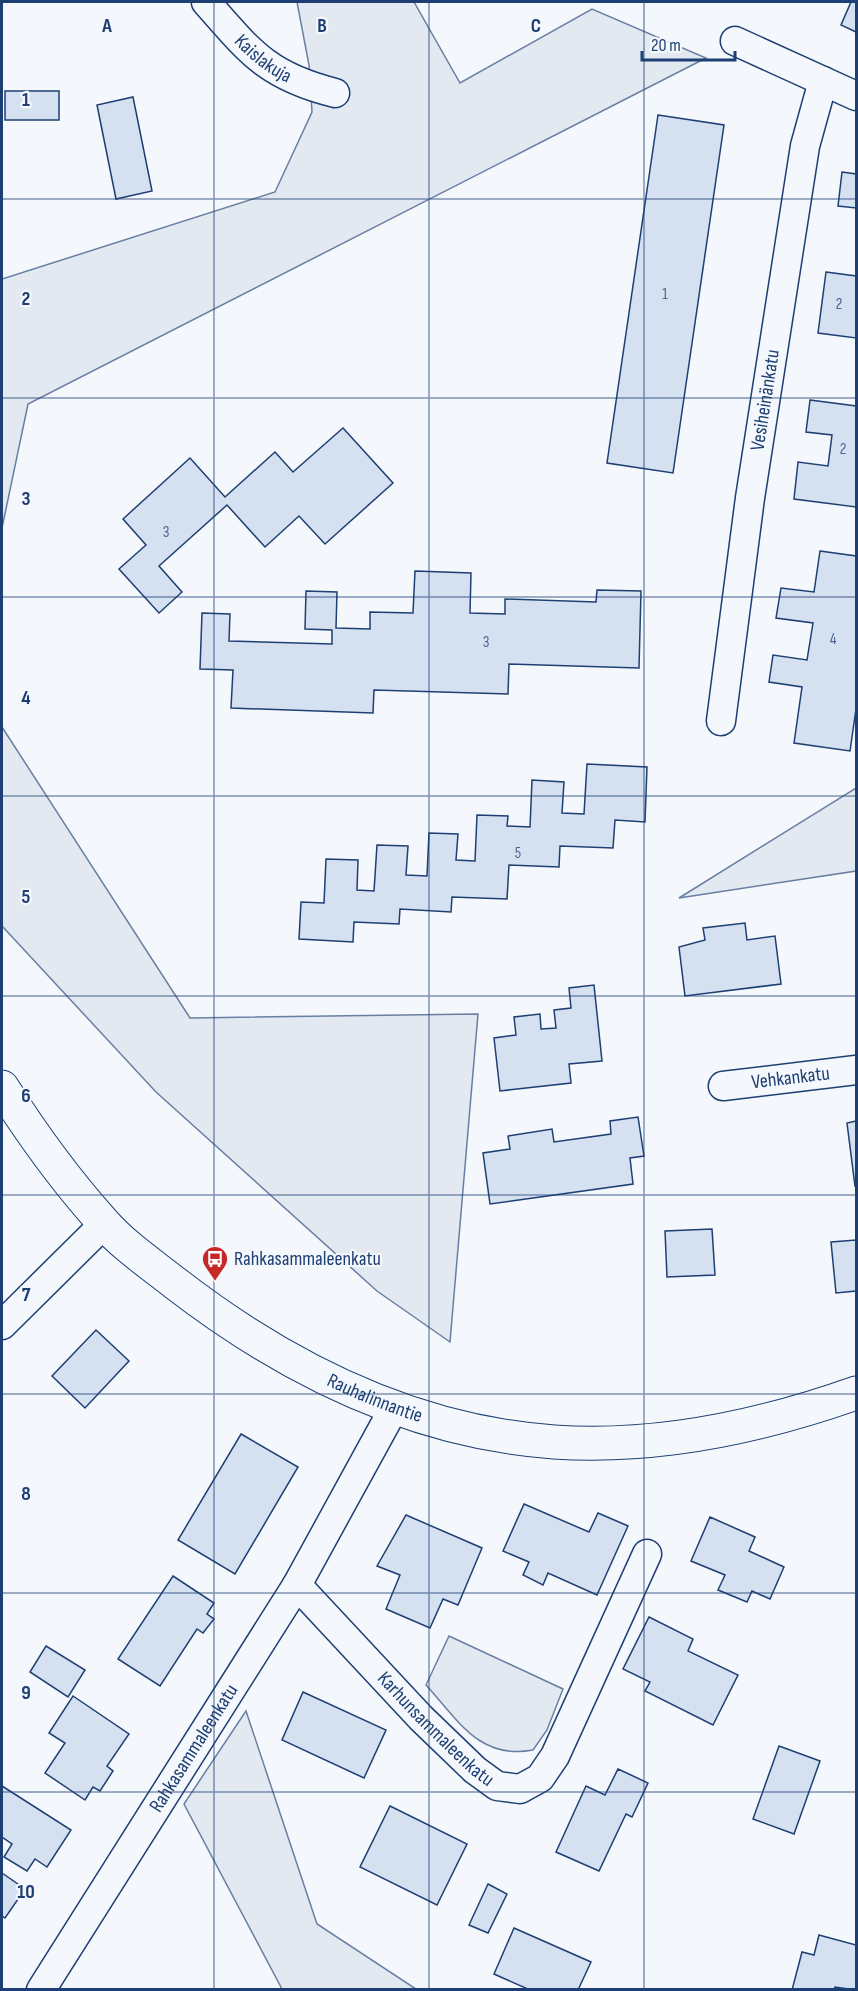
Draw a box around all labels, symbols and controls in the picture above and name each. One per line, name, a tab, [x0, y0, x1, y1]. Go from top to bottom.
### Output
text: A	[101, 14, 112, 38]
text: B	[317, 14, 327, 38]
text: C	[531, 14, 541, 38]
scale bar	[642, 24, 735, 62]
street label: Kaislakuja	[229, 30, 295, 88]
text: 20 m	[651, 35, 681, 56]
text: 1	[22, 88, 30, 112]
house number: 1	[662, 285, 668, 304]
text: 2	[22, 287, 30, 311]
house number: 2	[836, 295, 842, 314]
street label: Vesiheinänkatu	[746, 348, 785, 452]
house number: 2	[840, 440, 846, 459]
text: 3	[22, 487, 31, 511]
house number: 3	[163, 523, 169, 542]
house number: 4	[830, 630, 837, 649]
house number: 3	[483, 633, 489, 652]
text: 4	[21, 686, 31, 710]
house number: 5	[515, 844, 521, 863]
text: 5	[22, 885, 31, 909]
street label: Vehkankatu	[750, 1061, 831, 1094]
text: 6	[21, 1084, 31, 1108]
bus stop icon: Rahkasammaleenkatu	[200, 1244, 230, 1282]
place label: Rahkasammaleenkatu	[234, 1247, 381, 1271]
text: 7	[22, 1283, 31, 1307]
street label: Rauhalinnantie	[323, 1368, 425, 1428]
text: 8	[21, 1482, 31, 1506]
street label: Karhunsammaleenkatu	[372, 1667, 499, 1792]
street label: Rahkasammaleenkatu	[144, 1680, 243, 1817]
text: 9	[21, 1681, 31, 1705]
text: 10	[17, 1880, 35, 1904]

